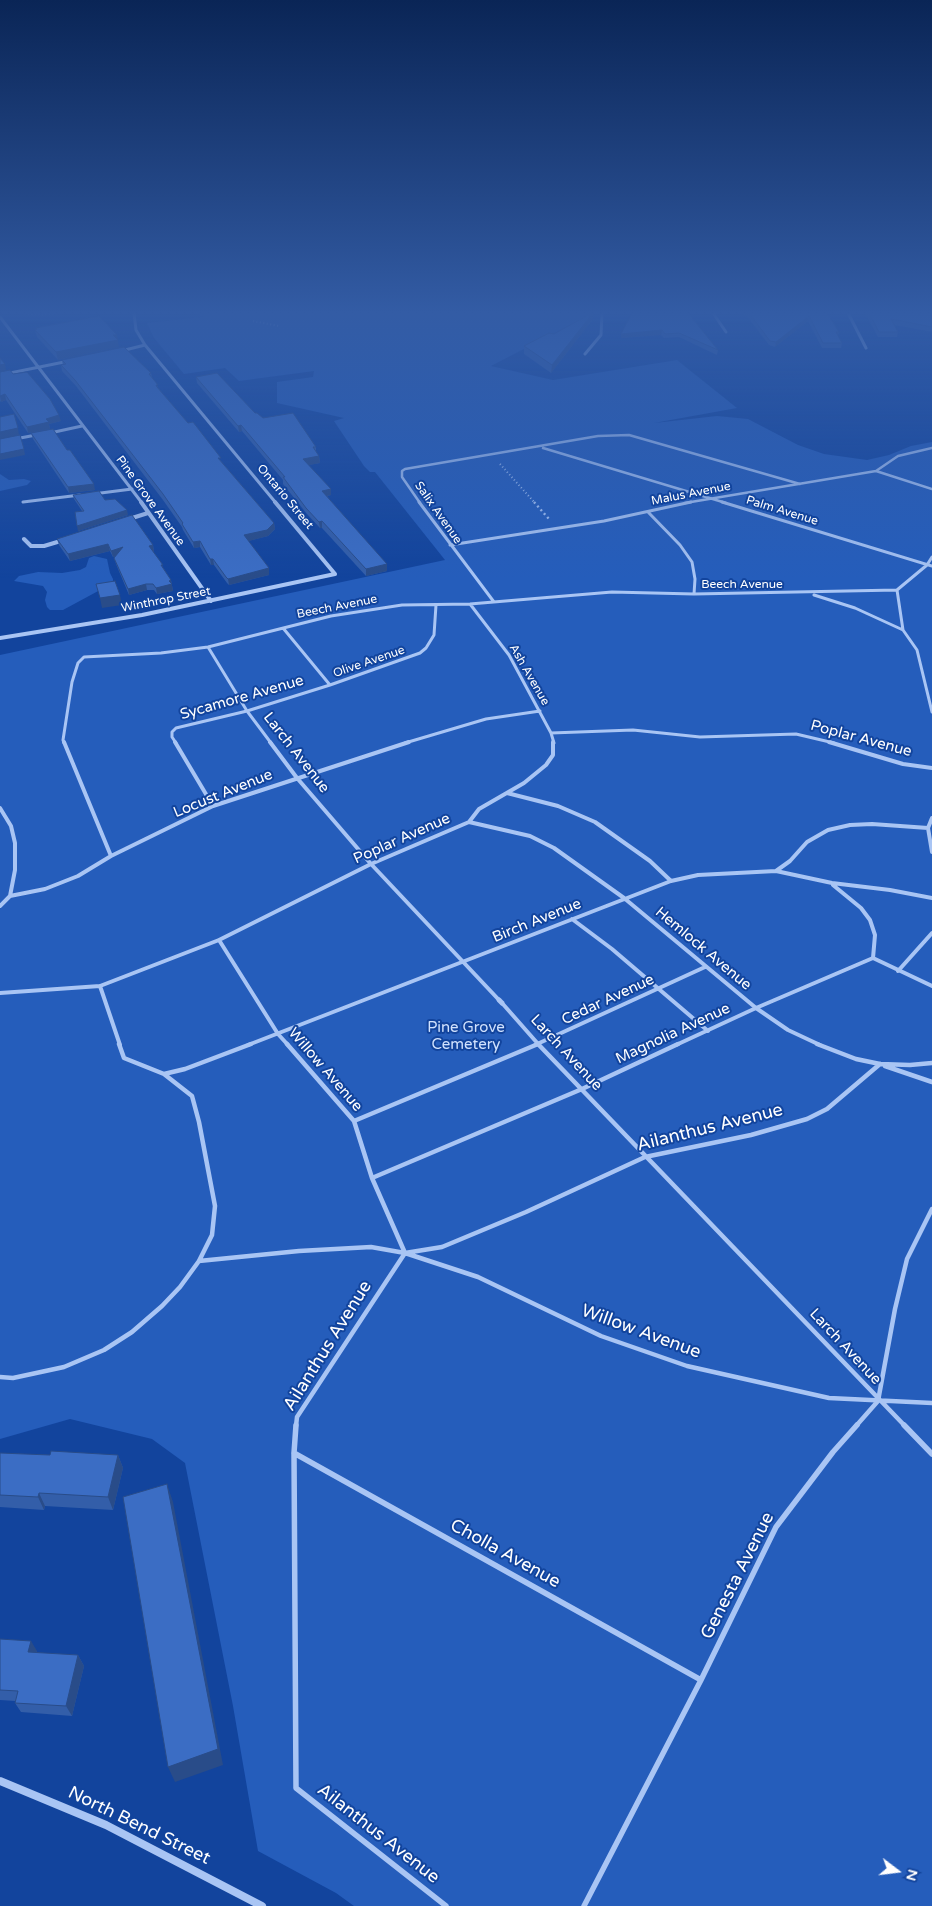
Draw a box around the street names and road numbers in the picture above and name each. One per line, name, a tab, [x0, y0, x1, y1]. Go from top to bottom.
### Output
street label: Pine Grove Avenue	[112, 453, 188, 549]
street label: Ontario Street	[254, 462, 316, 532]
street label: Salix Avenue	[411, 479, 465, 547]
street label: Malus Avenue	[650, 479, 732, 509]
street label: Palm Avenue	[744, 493, 820, 529]
street label: Beech Avenue	[701, 578, 783, 592]
street label: Winthrop Street	[120, 584, 212, 616]
street label: Beech Avenue	[296, 592, 378, 622]
street label: Ash Avenue	[506, 642, 552, 708]
street label: Olive Avenue	[331, 643, 407, 681]
street label: Sycamore Avenue	[178, 672, 306, 724]
street label: Larch Avenue	[259, 709, 333, 797]
street label: Poplar Avenue	[808, 717, 914, 761]
street label: Locust Avenue	[171, 766, 275, 822]
street label: Poplar Avenue	[351, 810, 453, 868]
street label: Birch Avenue	[490, 895, 584, 947]
street label: Hemlock Avenue	[651, 904, 755, 994]
street label: Cedar Avenue	[559, 971, 657, 1029]
street label: Magnolia Avenue	[613, 1000, 733, 1068]
street label: Larch Avenue	[526, 1011, 606, 1095]
street label: Willow Avenue	[284, 1025, 366, 1115]
street label: Ailanthus Avenue	[635, 1099, 785, 1157]
street label: Ailanthus Avenue	[279, 1277, 377, 1415]
street label: Willow Avenue	[578, 1300, 704, 1364]
street label: Larch Avenue	[805, 1305, 885, 1389]
street label: Genesta Avenue	[697, 1509, 779, 1643]
street label: Cholla Avenue	[446, 1515, 564, 1593]
street label: Ailanthus Avenue	[312, 1779, 444, 1889]
street label: North Bend Street	[64, 1782, 214, 1870]

